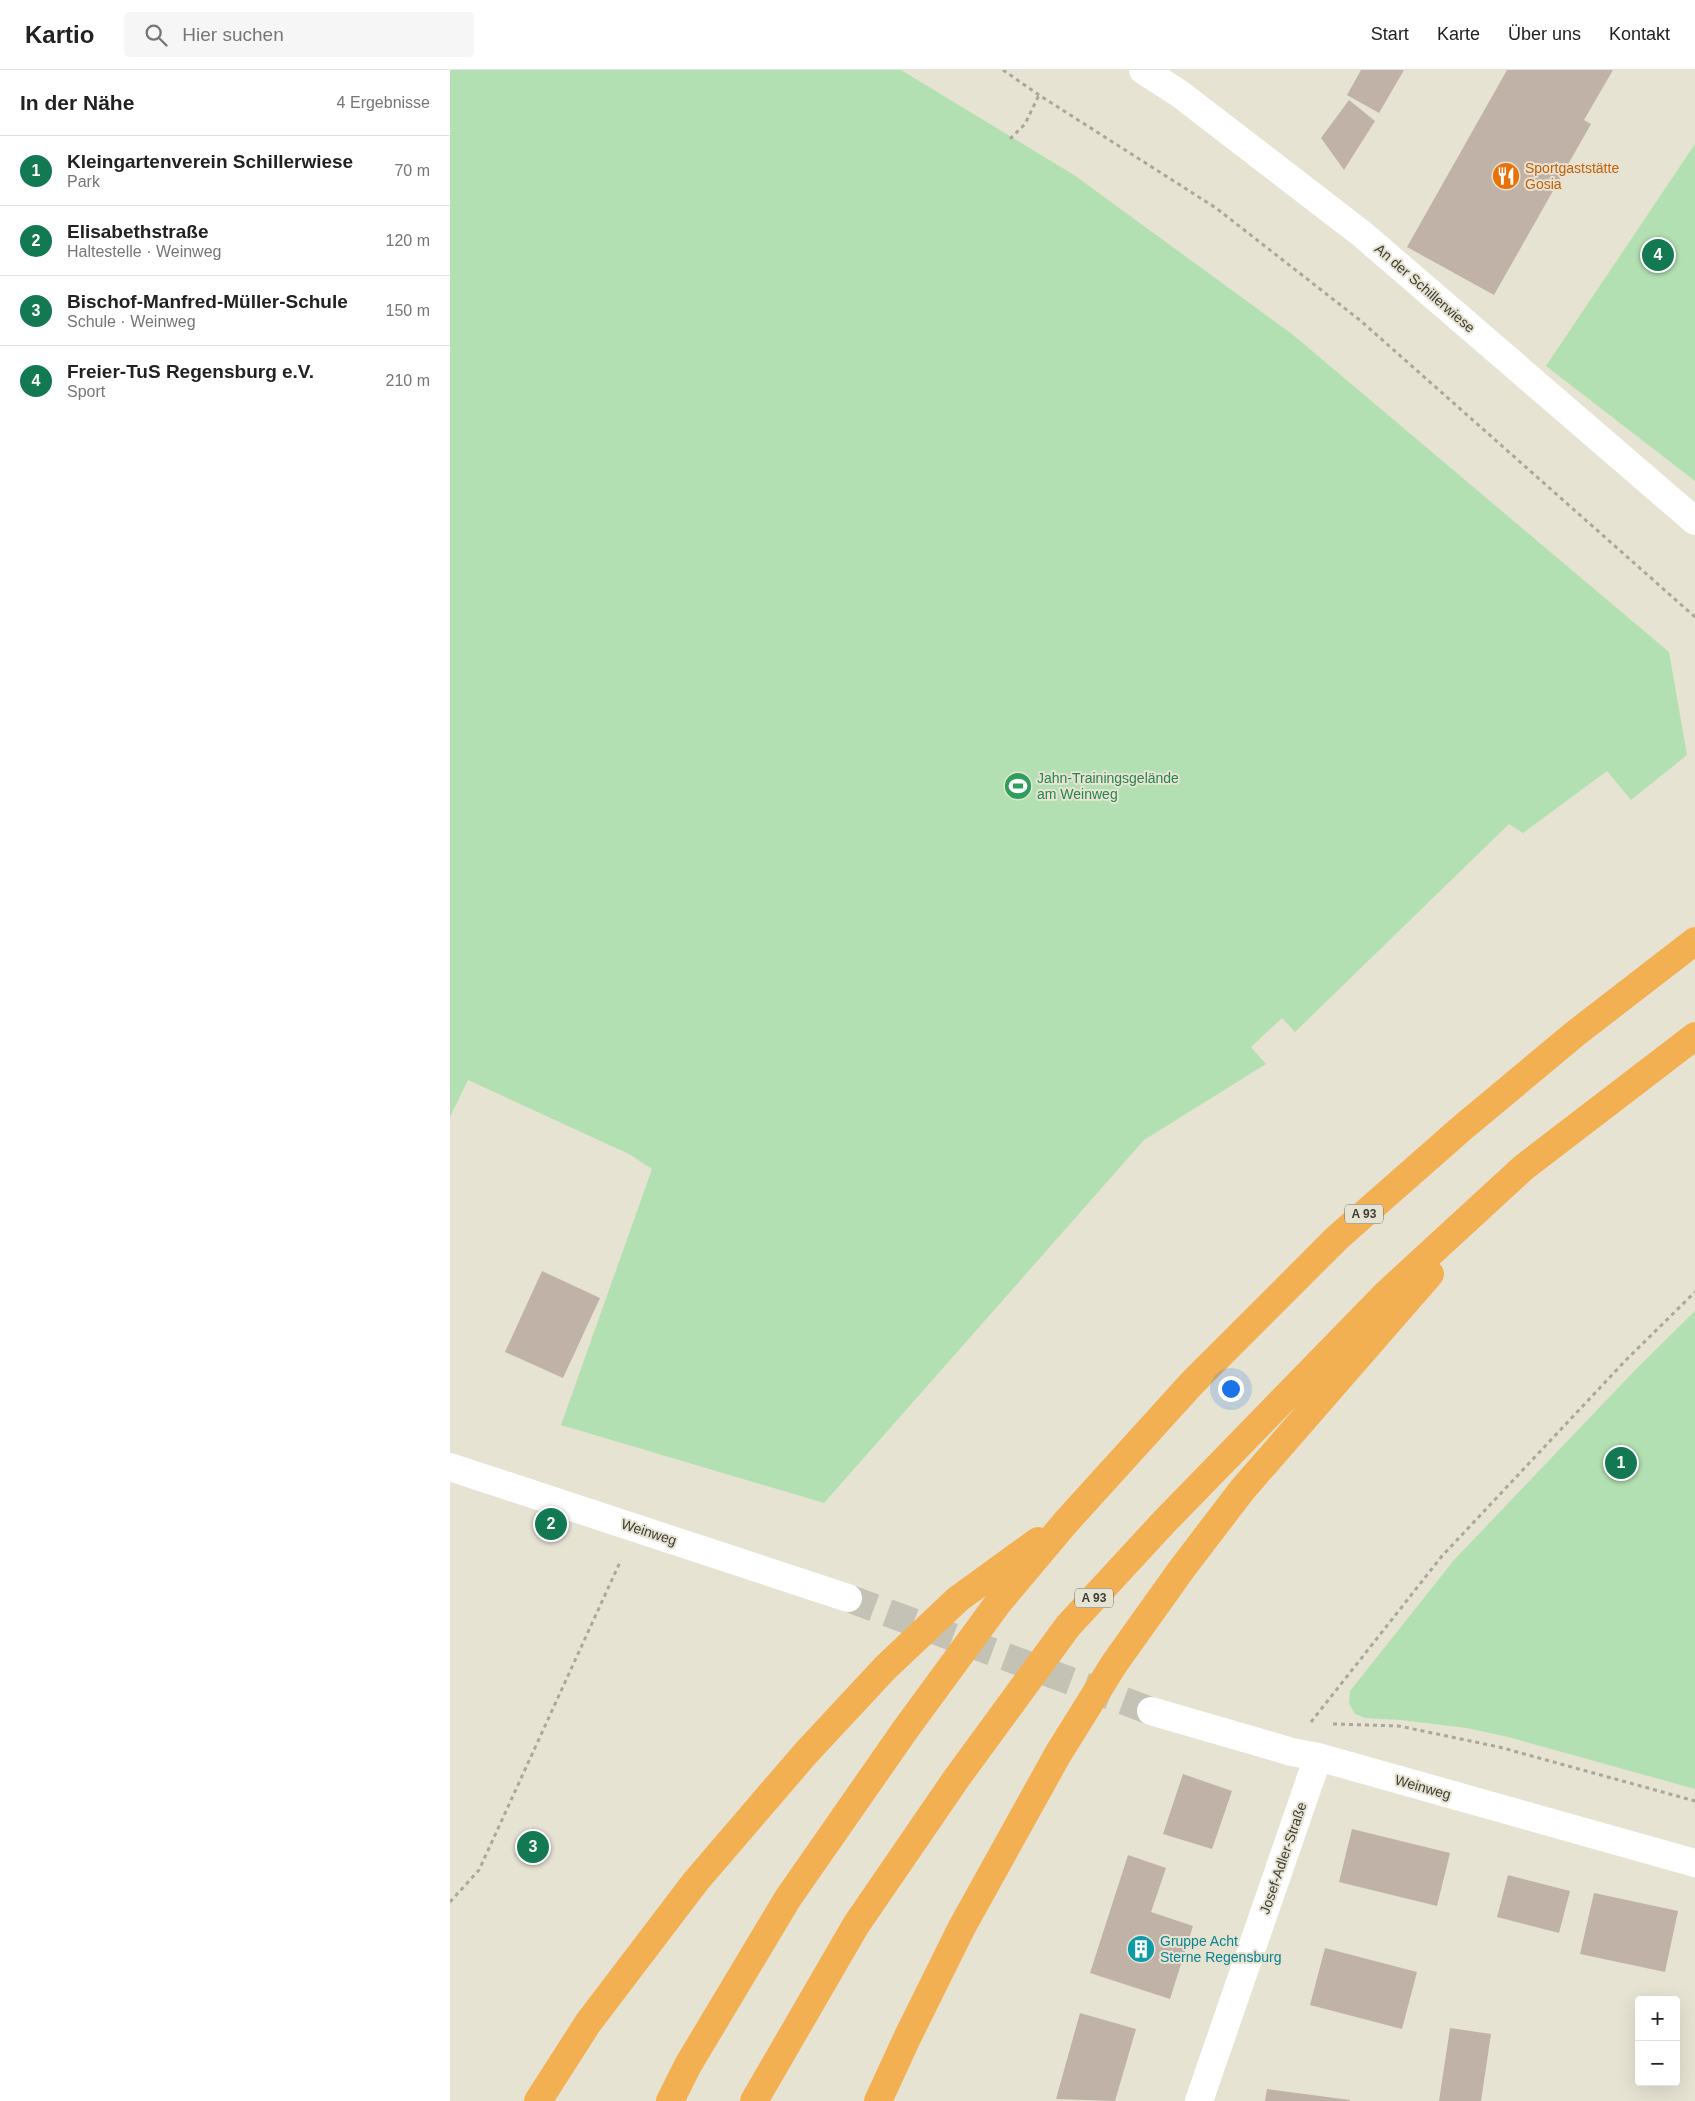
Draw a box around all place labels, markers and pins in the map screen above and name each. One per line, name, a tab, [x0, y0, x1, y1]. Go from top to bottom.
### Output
place label: Sportgaststätte Gosia	[1525, 160, 1619, 192]
restaurant icon: Sportgaststätte Gosia	[1491, 161, 1521, 191]
pin: 4	[1642, 236, 1674, 274]
place label: Jahn-Trainingsgelände am Weinweg	[1037, 770, 1179, 802]
sports icon: Jahn-Trainingsgelände am Weinweg	[1003, 771, 1033, 801]
pin: 1	[1605, 1444, 1637, 1482]
pin: 2	[535, 1505, 567, 1543]
pin: 3	[517, 1828, 549, 1866]
place label: Gruppe Acht Sterne Regensburg	[1160, 1933, 1281, 1965]
building icon: Gruppe Acht Sterne Regensburg	[1126, 1934, 1156, 1964]

